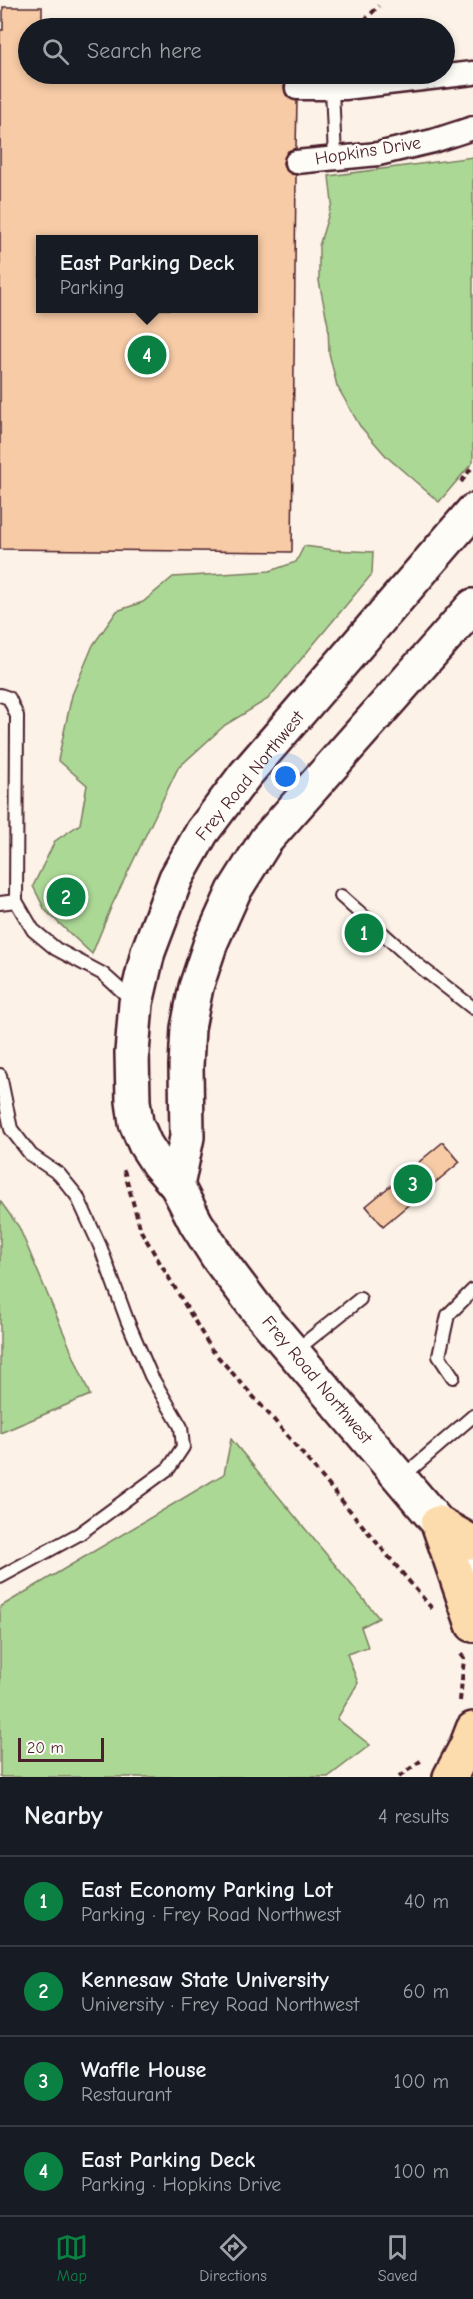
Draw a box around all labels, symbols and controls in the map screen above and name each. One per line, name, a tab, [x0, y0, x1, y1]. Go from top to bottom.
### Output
search box	[18, 18, 455, 84]
icon: search	[39, 35, 72, 68]
text: Search here	[87, 38, 202, 64]
street label: Hopkins Drive	[313, 132, 423, 170]
popup	[36, 235, 258, 313]
text: East Parking Deck	[60, 250, 234, 276]
text: Parking	[60, 276, 124, 299]
pin: 4	[128, 332, 166, 378]
street label: Frey Road Northwest	[191, 706, 309, 845]
your location	[271, 762, 300, 791]
pin: 2	[46, 874, 86, 920]
pin: 1	[344, 910, 384, 956]
pin: 3	[394, 1162, 432, 1206]
street label: Frey Road Northwest	[257, 1312, 377, 1449]
scale bar	[18, 1735, 104, 1762]
text: 20 m	[27, 1739, 64, 1757]
text: Nearby	[24, 1801, 103, 1831]
text: 4 results	[378, 1805, 449, 1828]
text: East Economy Parking Lot	[81, 1877, 333, 1903]
text: 1	[40, 1890, 47, 1913]
text: 40 m	[404, 1890, 449, 1913]
text: Parking · Frey Road Northwest	[81, 1903, 341, 1926]
text: Kennesaw State University	[81, 1967, 329, 1993]
text: 2	[39, 1980, 48, 2003]
text: 60 m	[403, 1980, 449, 2003]
text: University · Frey Road Northwest	[81, 1993, 359, 2016]
text: Waffle House	[81, 2057, 206, 2083]
text: 3	[39, 2070, 48, 2093]
text: 100 m	[394, 2070, 449, 2093]
text: Restaurant	[81, 2083, 171, 2106]
text: East Parking Deck	[81, 2147, 255, 2173]
text: 4	[39, 2160, 48, 2183]
text: 100 m	[394, 2160, 449, 2183]
text: Parking · Hopkins Drive	[81, 2173, 281, 2196]
tab: Map	[55, 2231, 88, 2285]
tab: Directions	[199, 2231, 267, 2285]
tab: Saved	[378, 2231, 418, 2285]

